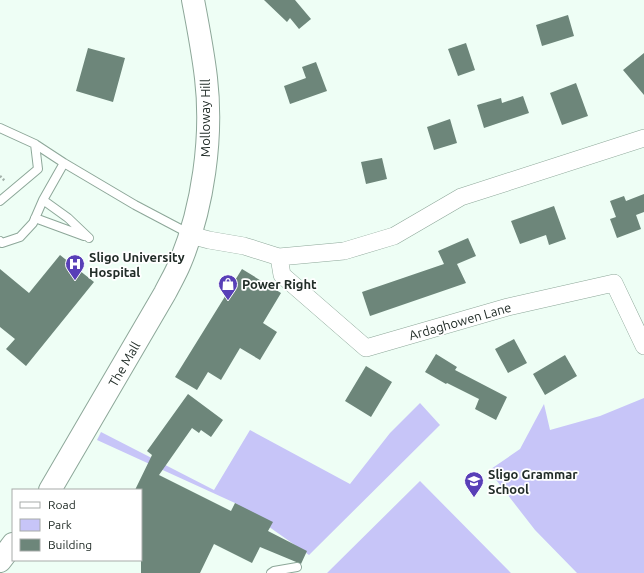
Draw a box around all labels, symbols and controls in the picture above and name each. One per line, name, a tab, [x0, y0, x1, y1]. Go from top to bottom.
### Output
street label: Molloway Hill	[198, 78, 212, 157]
place label: Sligo University Hospital	[89, 250, 185, 279]
hospital icon: Sligo University Hospital	[64, 253, 86, 281]
shop icon: Power Right	[217, 273, 239, 301]
place label: Power Right	[242, 277, 317, 291]
street label: Ardaghowen Lane	[407, 300, 513, 342]
street label: The Mall	[106, 339, 143, 389]
place label: Sligo Grammar School	[488, 467, 578, 496]
school or university icon: Sligo Grammar School	[463, 470, 485, 498]
legend	[12, 489, 142, 561]
text: Road	[48, 498, 76, 511]
text: Park	[48, 518, 72, 531]
text: Building	[48, 538, 92, 551]

